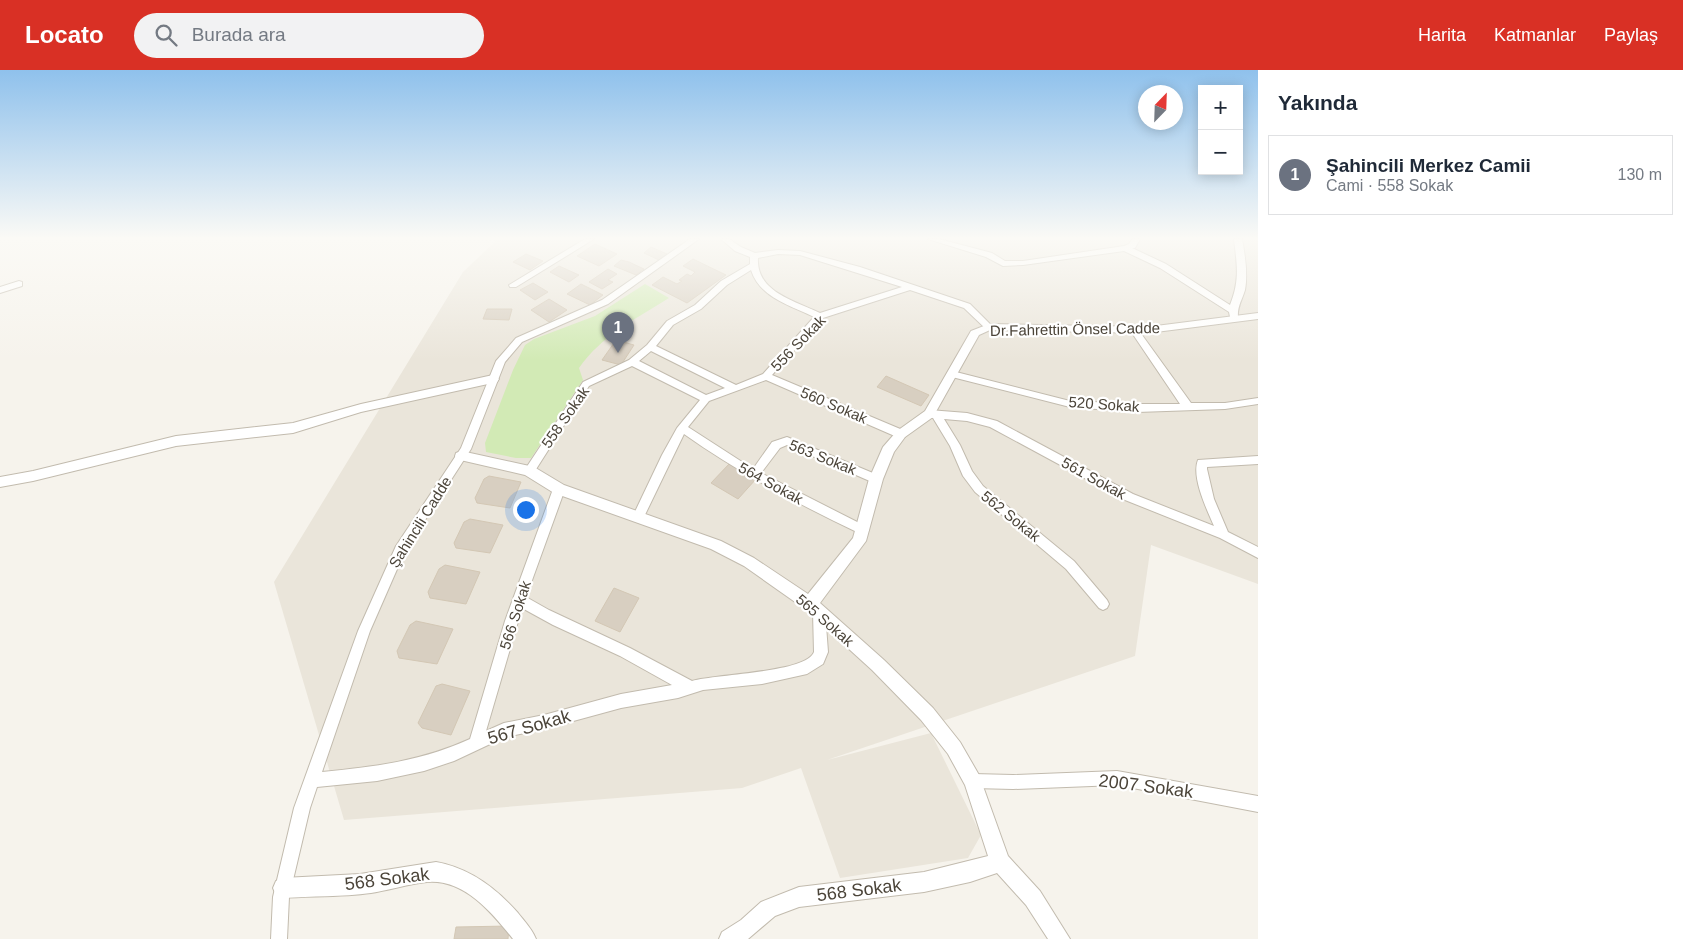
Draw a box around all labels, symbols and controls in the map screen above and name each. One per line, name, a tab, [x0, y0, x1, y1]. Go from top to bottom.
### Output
search box	[134, 13, 484, 58]
text: Locato	[25, 21, 104, 48]
icon: search	[152, 21, 180, 49]
text: Burada ara	[192, 24, 286, 45]
text: Harita	[1418, 25, 1466, 45]
text: Katmanlar	[1494, 25, 1576, 45]
text: Paylaş	[1604, 25, 1658, 45]
north arrow	[1138, 85, 1183, 130]
map controls	[1198, 85, 1243, 175]
button: +	[1198, 85, 1243, 130]
text: Yakında	[1278, 91, 1357, 114]
button: −	[1198, 130, 1243, 175]
text: Şahincili Merkez Camii	[1326, 155, 1531, 176]
text: 1	[1291, 166, 1299, 183]
text: 130 m	[1618, 166, 1662, 183]
text: Cami · 558 Sokak	[1326, 177, 1453, 194]
street label: 556 Sokak	[767, 311, 829, 374]
pin: 1	[602, 312, 634, 353]
street label: Dr.Fahrettin Önsel Cadde	[990, 319, 1160, 339]
street label: 558 Sokak	[538, 383, 593, 451]
street label: 560 Sokak	[798, 383, 870, 427]
street label: 520 Sokak	[1068, 393, 1140, 415]
street label: 563 Sokak	[787, 436, 860, 478]
street label: 561 Sokak	[1059, 453, 1130, 503]
street label: 564 Sokak	[736, 458, 807, 508]
street label: Şahincili Cadde	[385, 473, 455, 571]
street label: 562 Sokak	[978, 487, 1044, 545]
your location	[513, 497, 539, 523]
street label: 566 Sokak	[496, 578, 534, 651]
street label: 565 Sokak	[793, 590, 858, 650]
street label: 567 Sokak	[485, 705, 574, 748]
street label: 2007 Sokak	[1098, 770, 1195, 802]
street label: 568 Sokak	[344, 864, 431, 894]
street label: 568 Sokak	[816, 875, 903, 905]

